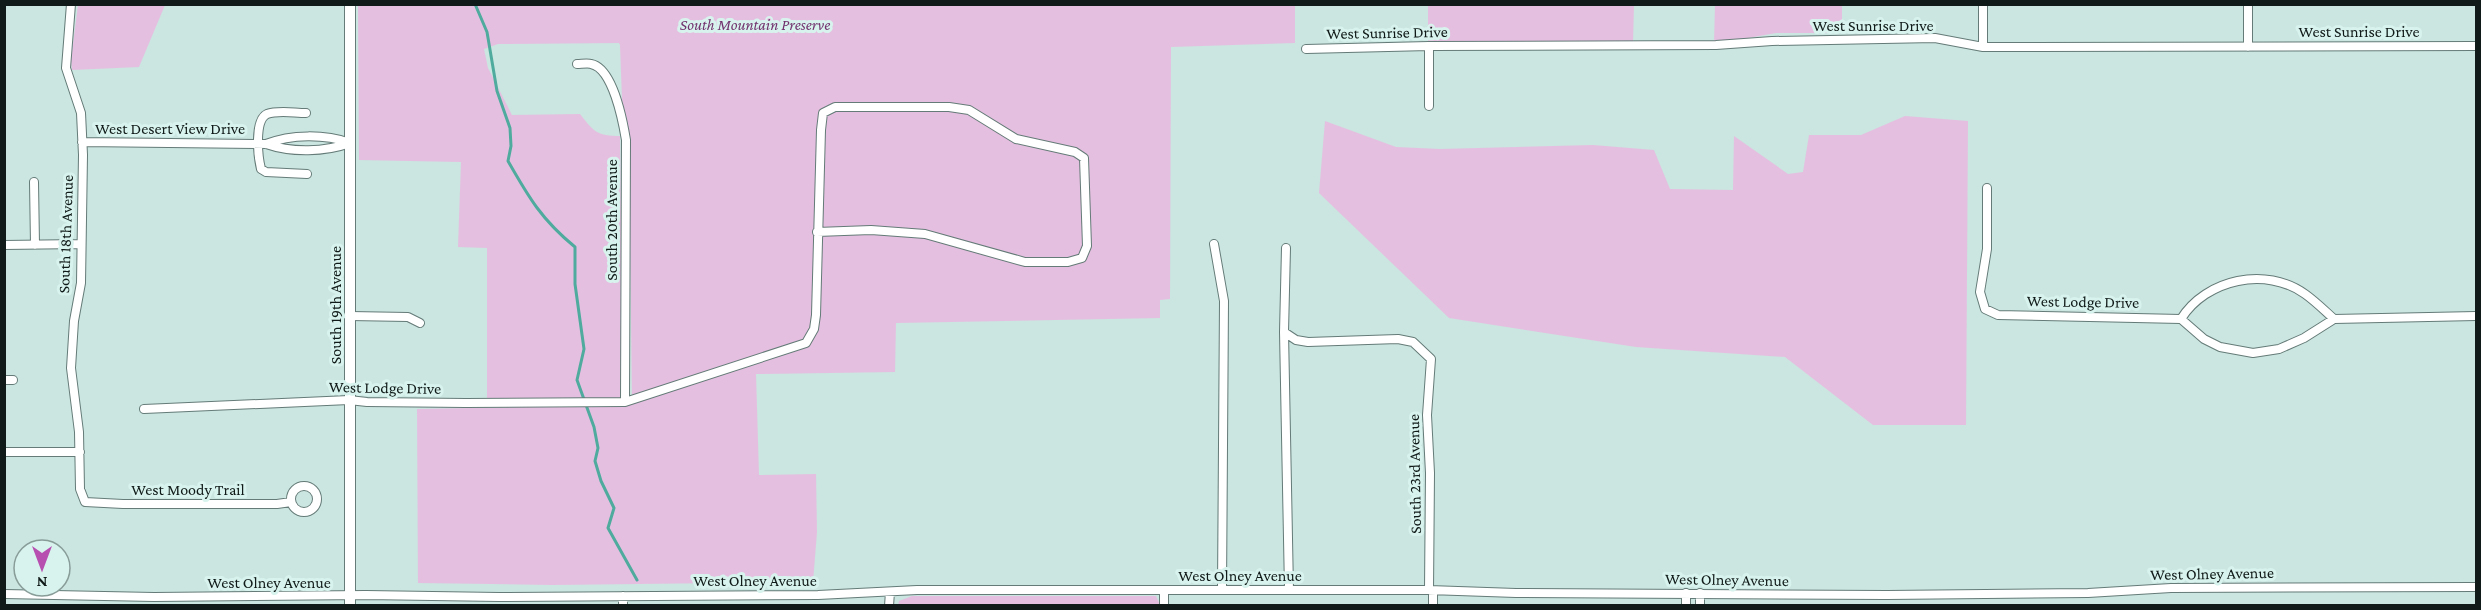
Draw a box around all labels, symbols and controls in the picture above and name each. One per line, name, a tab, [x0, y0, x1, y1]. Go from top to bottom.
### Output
park label: South Mountain Preserve	[680, 16, 830, 33]
street label: West Sunrise Drive	[1812, 17, 1934, 34]
street label: West Sunrise Drive	[1326, 23, 1448, 42]
street label: West Sunrise Drive	[2298, 23, 2420, 40]
street label: West Desert View Drive	[95, 120, 245, 137]
street label: South 20th Avenue	[603, 159, 620, 281]
street label: South 18th Avenue	[55, 174, 76, 294]
street label: South 19th Avenue	[327, 246, 344, 364]
street label: West Lodge Drive	[2027, 292, 2139, 312]
street label: West Lodge Drive	[329, 378, 441, 398]
street label: South 23rd Avenue	[1405, 414, 1424, 534]
street label: West Moody Trail	[131, 481, 245, 499]
north arrow	[12, 538, 72, 598]
street label: West Olney Avenue	[2150, 564, 2274, 584]
street label: West Olney Avenue	[1178, 567, 1302, 585]
street label: West Olney Avenue	[1665, 570, 1789, 590]
street label: West Olney Avenue	[693, 572, 817, 590]
text: N	[36, 574, 47, 591]
street label: West Olney Avenue	[207, 574, 331, 592]

